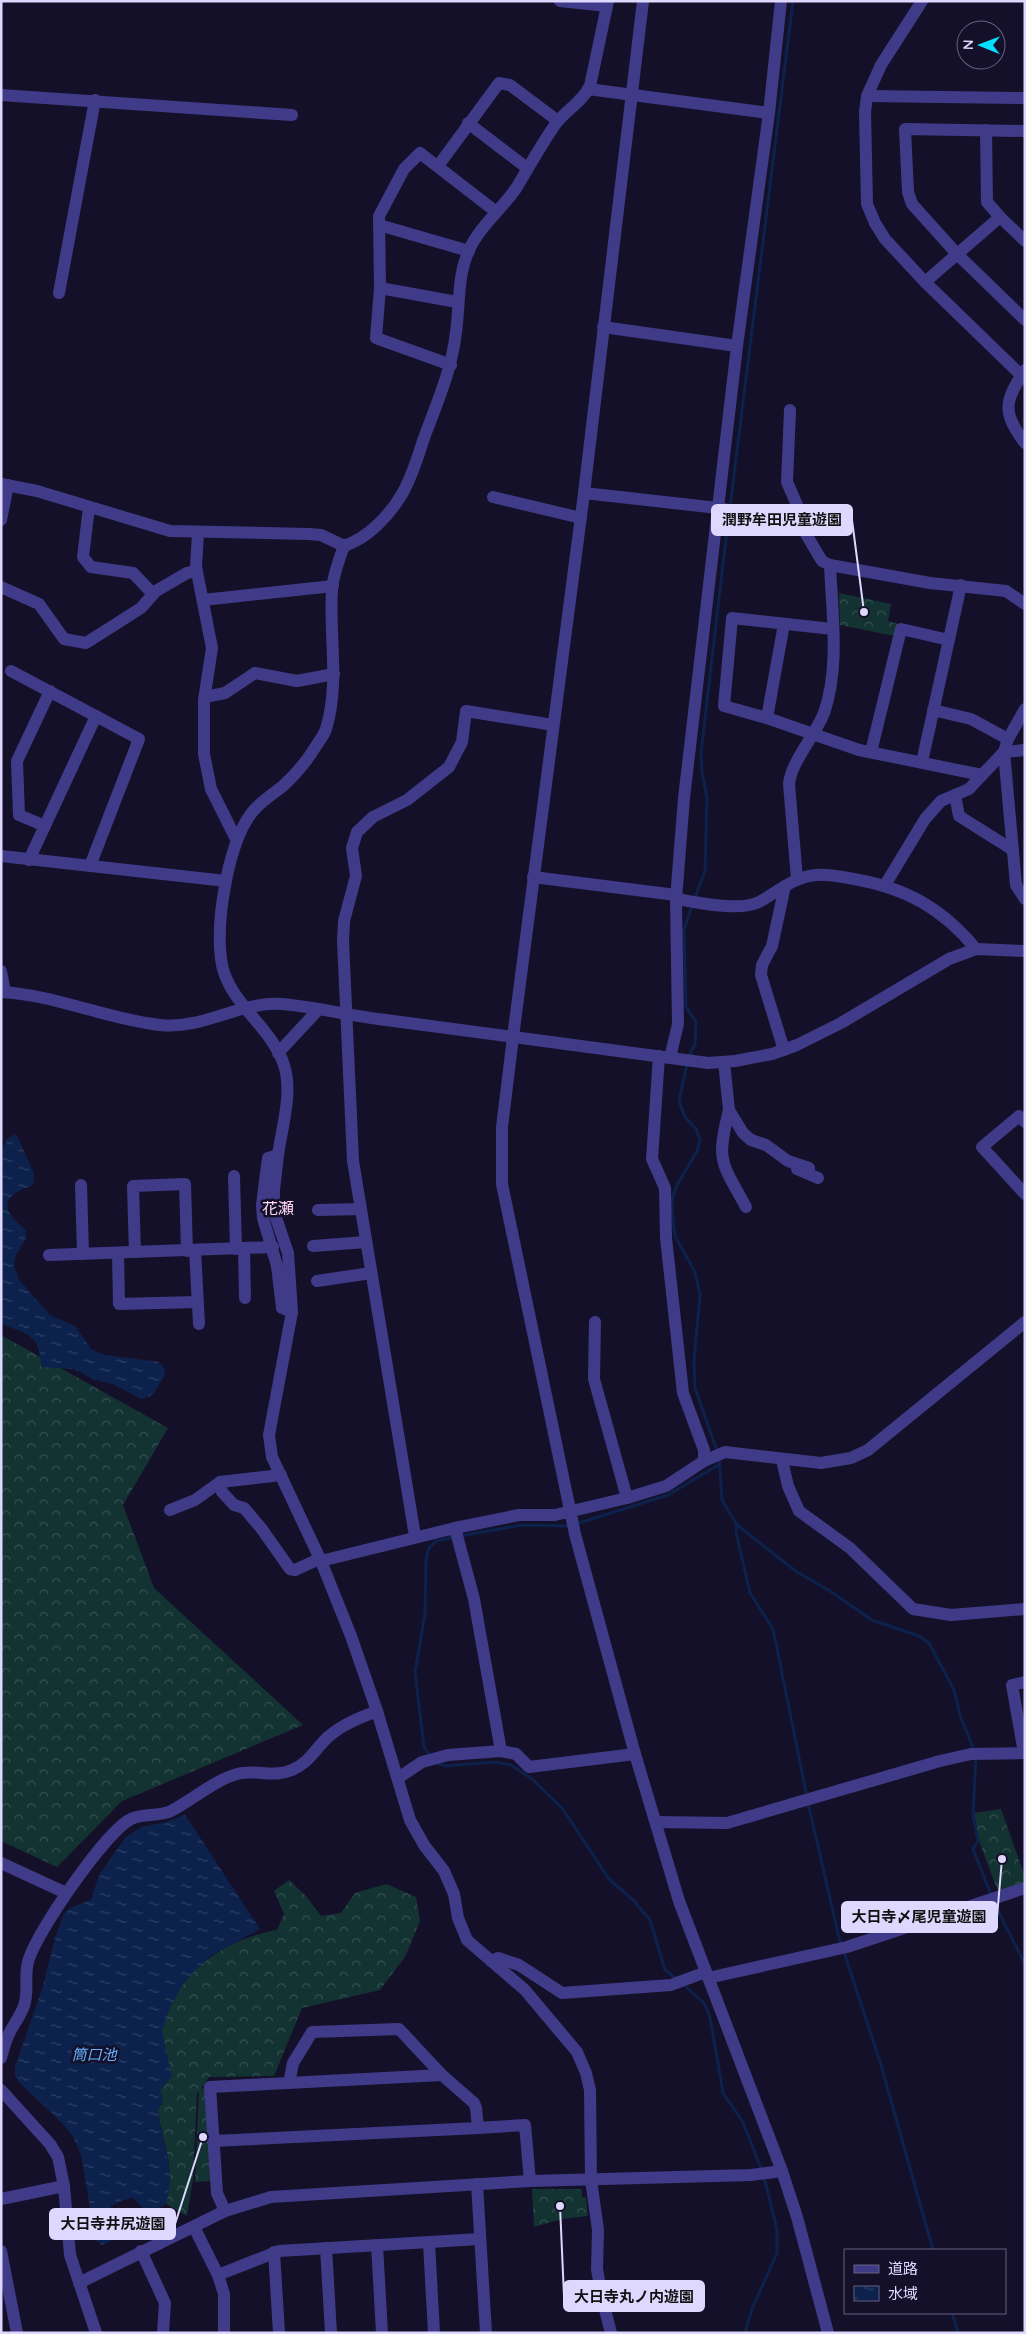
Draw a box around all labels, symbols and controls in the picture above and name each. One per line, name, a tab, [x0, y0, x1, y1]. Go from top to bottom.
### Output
north arrow	[956, 20, 1006, 70]
text: N	[959, 39, 977, 50]
callout: 潤野牟田児童遊園	[712, 505, 852, 535]
text: 潤野牟田児童遊園	[722, 510, 842, 529]
district label: 花瀬	[262, 1198, 294, 1218]
callout: 大日寺〆尾児童遊園	[842, 1902, 997, 1932]
text: 大日寺〆尾児童遊園	[851, 1907, 987, 1926]
water label: 筒口池	[71, 2045, 118, 2064]
callout: 大日寺井尻遊園	[50, 2209, 175, 2239]
text: 大日寺井尻遊園	[60, 2214, 166, 2233]
legend	[844, 2249, 1006, 2314]
text: 道路	[888, 2259, 918, 2278]
callout: 大日寺丸ノ内遊園	[564, 2281, 704, 2311]
text: 水域	[888, 2284, 918, 2303]
text: 大日寺丸ノ内遊園	[574, 2287, 694, 2306]

